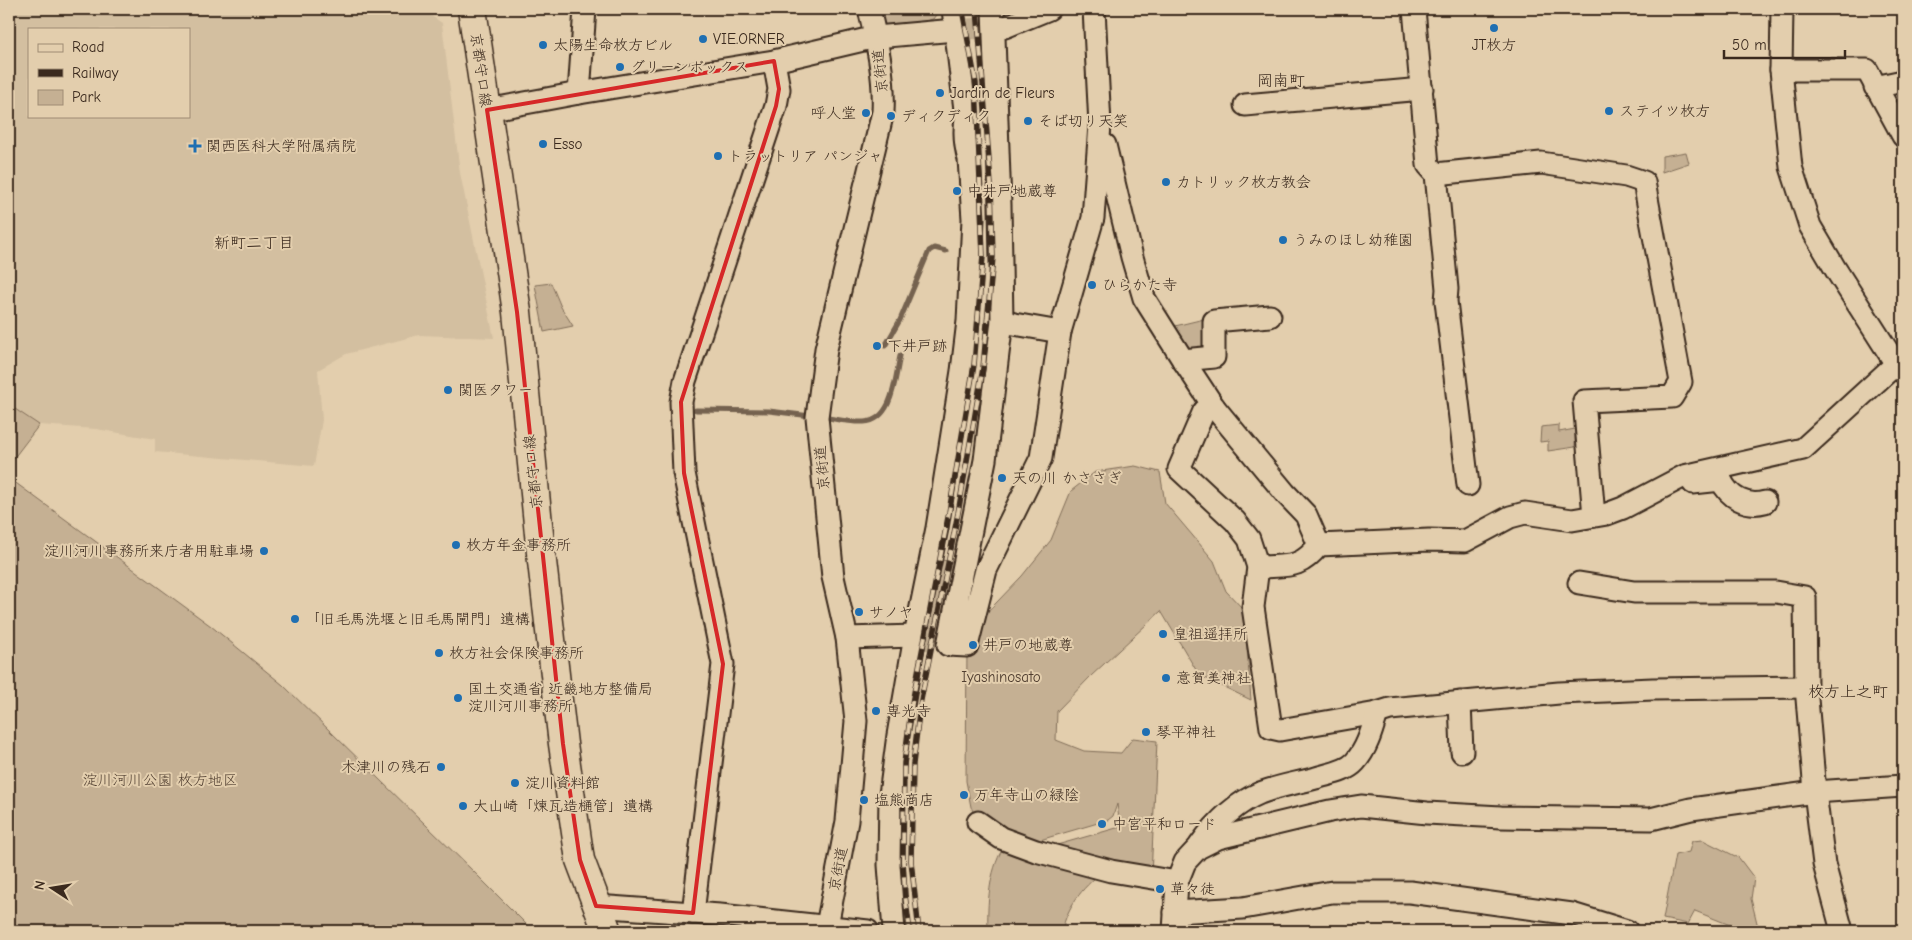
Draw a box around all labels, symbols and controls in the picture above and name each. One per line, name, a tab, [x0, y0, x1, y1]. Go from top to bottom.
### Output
marker: JT枚方	[1488, 22, 1500, 34]
legend	[28, 28, 190, 118]
scale bar	[1724, 28, 1846, 60]
place label: VIE.ORNER	[713, 30, 785, 48]
street label: 京都守口線	[467, 32, 495, 108]
marker: VIE.ORNER	[697, 33, 709, 45]
place label: 太陽生命枚方ビル	[553, 36, 673, 54]
place label: JT枚方	[1472, 36, 1516, 54]
text: 50 m	[1732, 36, 1767, 54]
text: Road	[72, 38, 104, 56]
marker: 太陽生命枚方ビル	[537, 39, 549, 51]
street label: 京街道	[869, 48, 891, 94]
place label: グリーンボックス	[630, 58, 749, 76]
marker: グリーンボックス	[614, 61, 626, 73]
text: Railway	[72, 64, 119, 82]
district label: 岡南町	[1257, 72, 1305, 90]
place label: Jardin de Fleurs	[950, 84, 1055, 102]
marker: Jardin de Fleurs	[934, 87, 946, 99]
text: Park	[72, 88, 101, 106]
place label: ステイツ枚方	[1619, 102, 1710, 120]
place label: 呼人堂	[811, 104, 856, 122]
marker: ステイツ枚方	[1603, 105, 1615, 117]
marker: 呼人堂	[860, 107, 872, 119]
place label: ディクディク	[901, 107, 991, 125]
marker: ディクディク	[885, 110, 897, 122]
place label: そば切り天笑	[1038, 112, 1128, 130]
marker: そば切り天笑	[1022, 115, 1034, 127]
place label: Esso	[553, 135, 582, 153]
place label: 関西医科大学附属病院	[206, 137, 356, 155]
marker: Esso	[537, 138, 549, 150]
marker: 関西医科大学附属病院	[188, 139, 202, 153]
place label: トラットリア パンジャ	[728, 147, 883, 165]
marker: トラットリア パンジャ	[712, 150, 724, 162]
place label: カトリック枚方教会	[1176, 173, 1311, 191]
marker: カトリック枚方教会	[1160, 176, 1172, 188]
place label: 中井戸地蔵尊	[967, 182, 1057, 200]
marker: 中井戸地蔵尊	[951, 185, 963, 197]
place label: うみのほし幼稚園	[1293, 231, 1413, 249]
district label: 新町二丁目	[214, 234, 294, 252]
marker: うみのほし幼稚園	[1277, 234, 1289, 246]
place label: ひらかた寺	[1102, 276, 1177, 294]
marker: ひらかた寺	[1086, 279, 1098, 291]
place label: 下井戸跡	[887, 337, 947, 355]
marker: 下井戸跡	[871, 340, 883, 352]
place label: 関医タワー	[458, 381, 533, 399]
marker: 関医タワー	[442, 384, 454, 396]
street label: 京都守口線	[520, 434, 546, 510]
street label: 京街道	[811, 445, 833, 491]
place label: 天の川 かささぎ	[1012, 469, 1122, 487]
marker: 天の川 かささぎ	[996, 472, 1008, 484]
place label: 枚方年金事務所	[466, 536, 571, 554]
marker: 枚方年金事務所	[450, 539, 462, 551]
place label: 淀川河川事務所来庁者用駐車場	[44, 542, 254, 560]
marker: 淀川河川事務所来庁者用駐車場	[258, 545, 270, 557]
place label: サノヤ	[869, 603, 913, 621]
marker: サノヤ	[853, 606, 865, 618]
place label: 「旧毛馬洗堰と旧毛馬閘門」遺構	[305, 610, 530, 628]
marker: 「旧毛馬洗堰と旧毛馬閘門」遺構	[289, 613, 301, 625]
place label: 皇祖遥拝所	[1173, 625, 1248, 643]
marker: 皇祖遥拝所	[1157, 628, 1169, 640]
place label: 井戸の地蔵尊	[983, 636, 1073, 654]
marker: 井戸の地蔵尊	[967, 639, 979, 651]
place label: 枚方社会保険事務所	[449, 644, 584, 662]
marker: 枚方社会保険事務所	[433, 647, 445, 659]
park label: Iyashinosato	[961, 668, 1041, 686]
place label: 意賀美神社	[1176, 669, 1251, 687]
marker: 意賀美神社	[1160, 672, 1172, 684]
place label: 国土交通省 近畿地方整備局 淀川河川事務所	[468, 680, 653, 715]
district label: 枚方上之町	[1808, 683, 1888, 701]
marker: 国土交通省 近畿地方整備局 淀川河川事務所	[452, 692, 464, 704]
place label: 専光寺	[886, 702, 931, 720]
marker: 専光寺	[870, 705, 882, 717]
place label: 琴平神社	[1156, 723, 1216, 741]
marker: 琴平神社	[1140, 726, 1152, 738]
place label: 木津川の残石	[341, 758, 431, 776]
marker: 木津川の残石	[435, 761, 447, 773]
park label: 淀川河川公園 枚方地区	[82, 771, 238, 789]
place label: 淀川資料館	[525, 774, 600, 792]
marker: 淀川資料館	[509, 777, 521, 789]
place label: 万年寺山の緑陰	[974, 786, 1079, 804]
marker: 万年寺山の緑陰	[958, 789, 970, 801]
place label: 塩熊商店	[874, 791, 934, 809]
marker: 塩熊商店	[858, 794, 870, 806]
place label: 大山崎「煉瓦造樋管」遺構	[473, 797, 653, 815]
marker: 大山崎「煉瓦造樋管」遺構	[457, 800, 469, 812]
place label: 中宮平和ロード	[1112, 815, 1217, 833]
marker: 中宮平和ロード	[1096, 818, 1108, 830]
street label: 京街道	[825, 845, 851, 893]
north arrow	[28, 862, 78, 912]
text: N	[31, 879, 49, 892]
place label: 草々徒	[1170, 880, 1215, 898]
marker: 草々徒	[1154, 883, 1166, 895]

